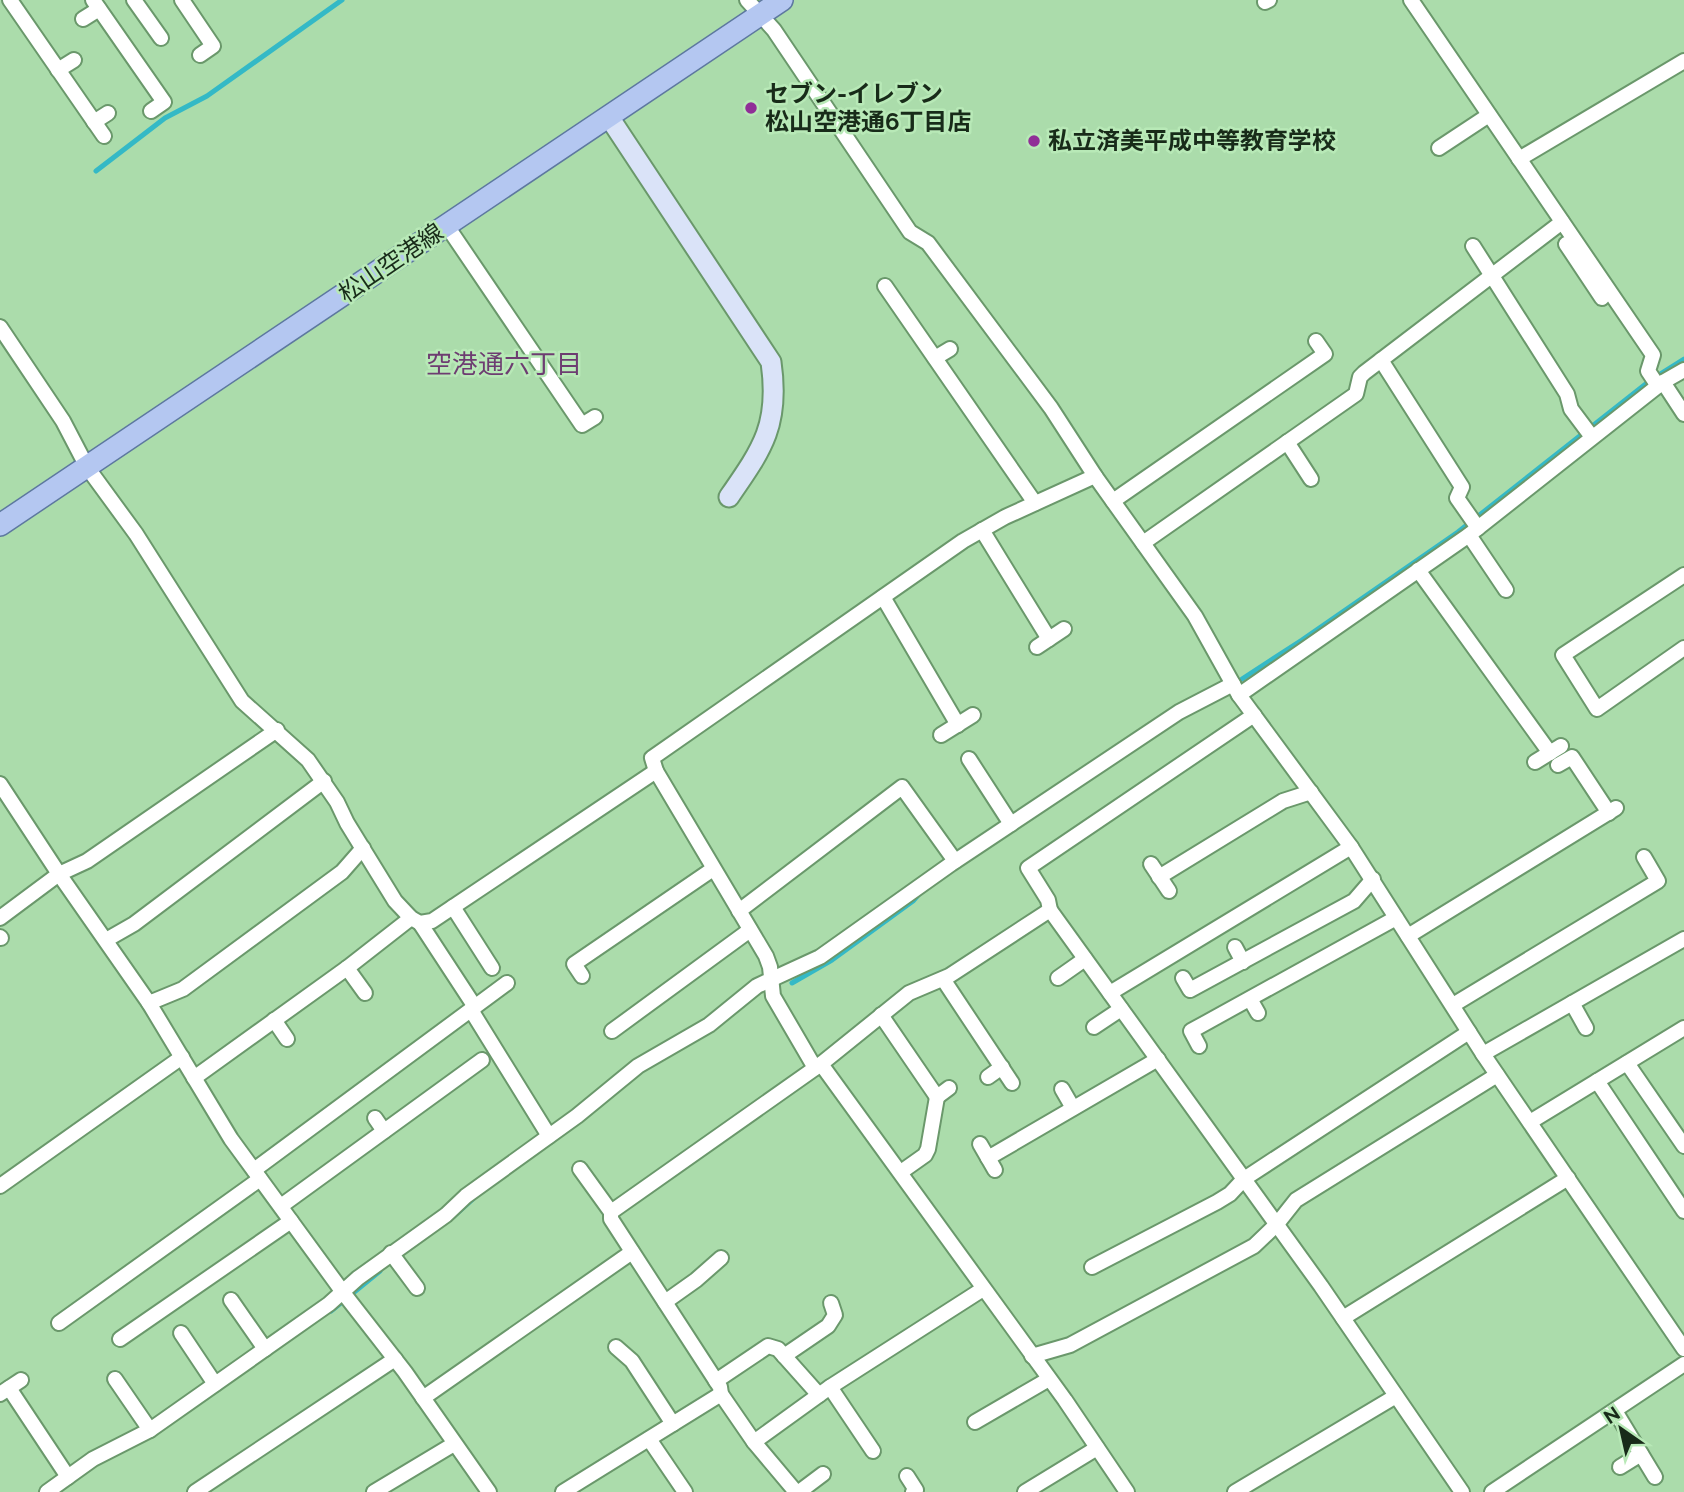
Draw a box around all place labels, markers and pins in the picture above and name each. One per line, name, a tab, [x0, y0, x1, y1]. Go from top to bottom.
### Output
place label: セブン-イレブン 松山空港通6丁目店	[765, 79, 972, 136]
marker: セブン-イレブン 松山空港通6丁目店	[743, 100, 759, 116]
place label: 私立済美平成中等教育学校	[1048, 126, 1336, 155]
marker: 私立済美平成中等教育学校	[1026, 133, 1042, 149]

